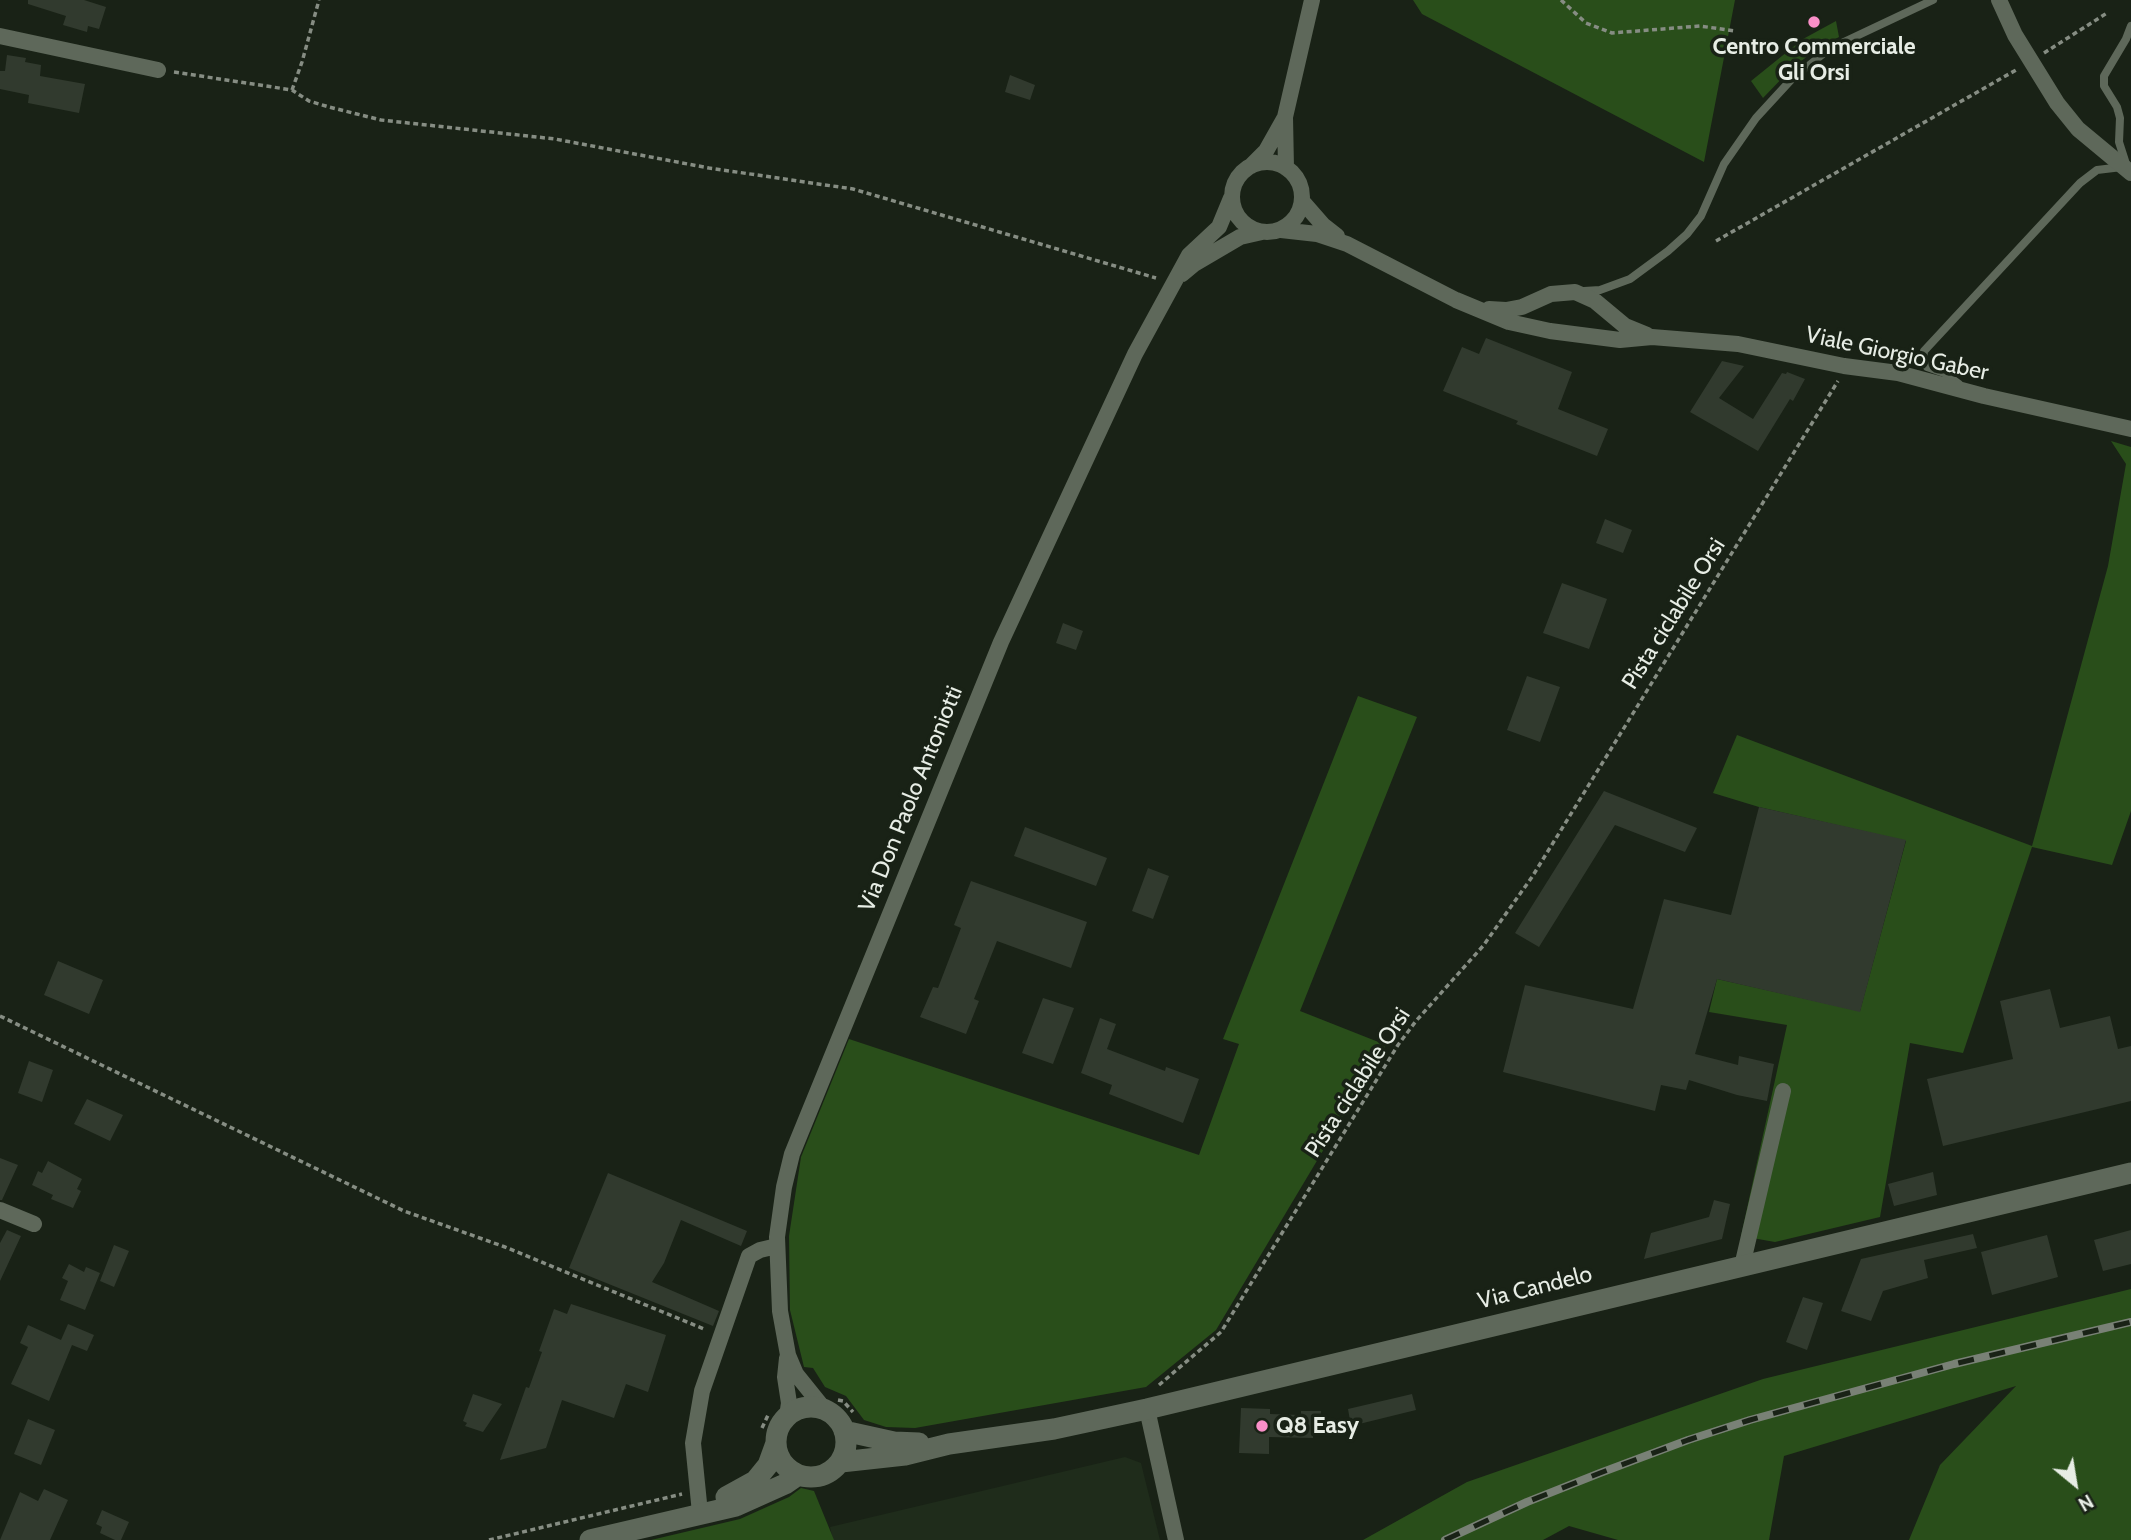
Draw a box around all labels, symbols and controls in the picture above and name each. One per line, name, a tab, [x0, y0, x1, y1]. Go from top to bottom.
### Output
marker: Centro Commerciale Gli Orsi	[1806, 14, 1822, 30]
place label: Centro Commerciale Gli Orsi	[1712, 33, 1916, 87]
street label: Viale Giorgio Gaber	[1803, 321, 1991, 387]
street label: Pista ciclabile Orsi	[1617, 533, 1731, 695]
street label: Via Don Paolo Antoniotti	[853, 682, 969, 916]
street label: Pista ciclabile Orsi	[1299, 1003, 1417, 1163]
street label: Via Candelo	[1475, 1260, 1595, 1316]
place label: Q8 Easy	[1276, 1412, 1359, 1440]
marker: Q8 Easy	[1254, 1418, 1270, 1434]
north arrow	[2040, 1449, 2110, 1519]
text: N	[2074, 1489, 2097, 1516]

